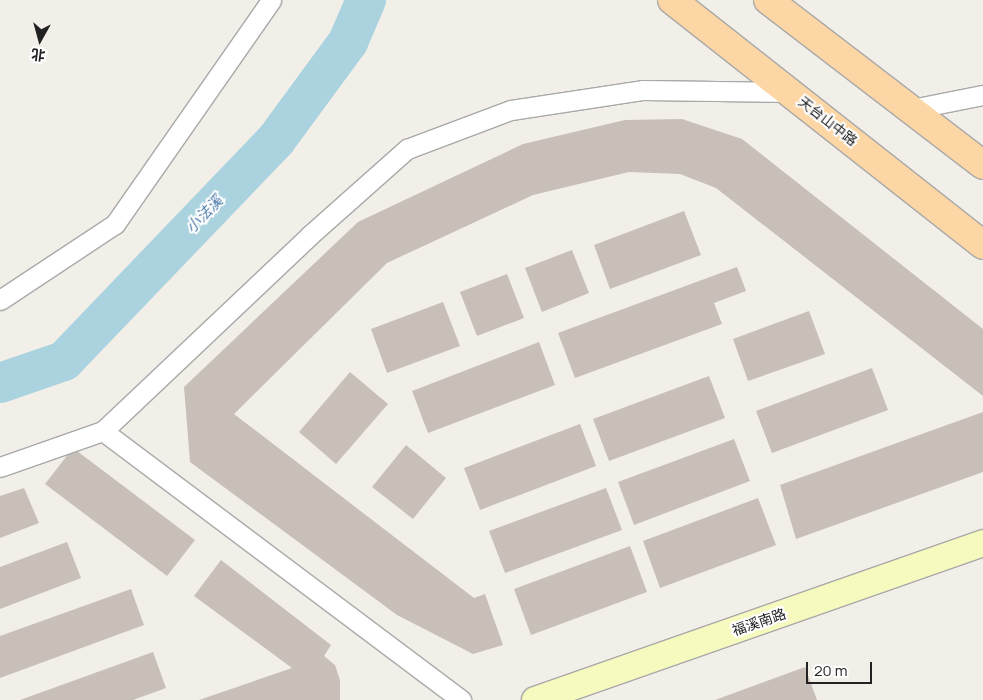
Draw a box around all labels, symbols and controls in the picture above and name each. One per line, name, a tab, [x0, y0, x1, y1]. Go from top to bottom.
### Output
north arrow	[15, 15, 65, 65]
text: 北	[30, 45, 46, 66]
street label: 天台山中路	[795, 93, 861, 149]
water label: 小法溪	[182, 192, 226, 236]
street label: 福溪南路	[730, 605, 788, 639]
scale bar	[808, 652, 874, 684]
text: 20 m	[814, 660, 847, 681]

